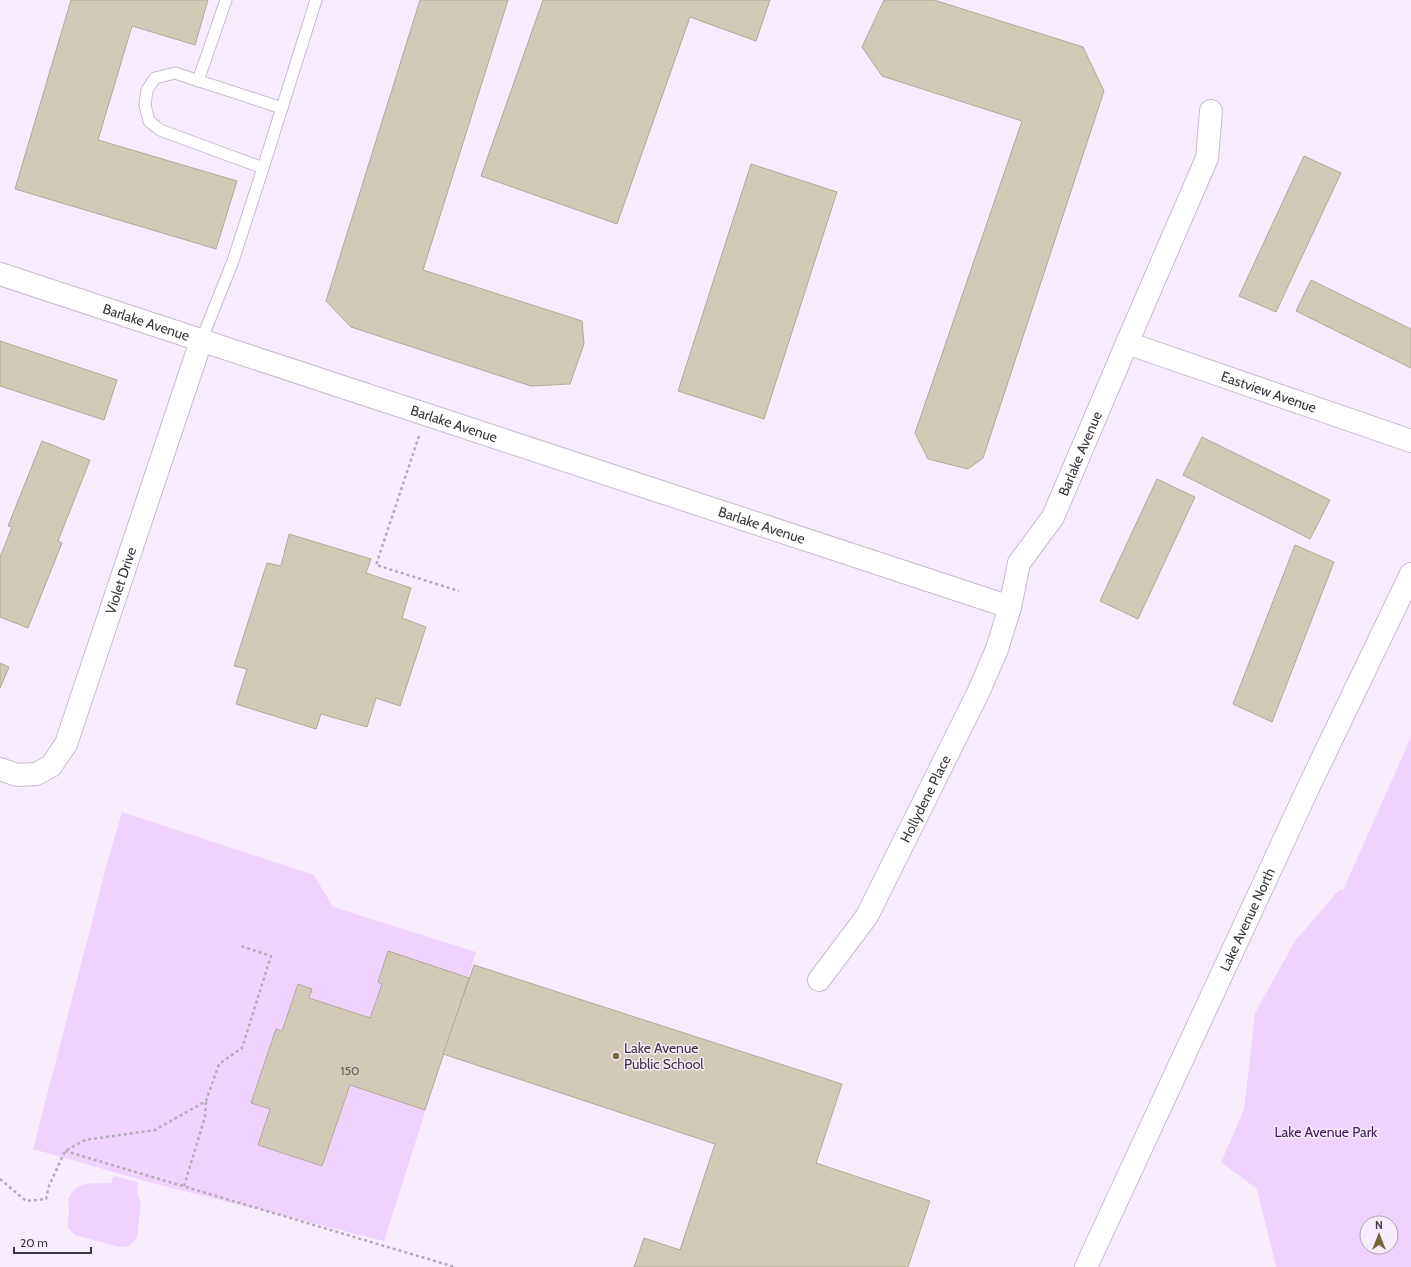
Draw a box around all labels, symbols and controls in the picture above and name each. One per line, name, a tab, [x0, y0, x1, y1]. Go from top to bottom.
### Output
street label: Barlake Avenue	[101, 300, 192, 345]
street label: Eastview Avenue	[1219, 367, 1319, 417]
street label: Barlake Avenue	[408, 401, 500, 446]
street label: Barlake Avenue	[1054, 409, 1106, 499]
street label: Barlake Avenue	[716, 502, 807, 548]
street label: Violet Drive	[101, 545, 140, 616]
street label: Hollydene Place	[896, 752, 955, 845]
street label: Lake Avenue North	[1215, 865, 1279, 974]
place label: Lake Avenue Public School	[624, 1039, 704, 1073]
marker: Lake Avenue Public School	[611, 1051, 621, 1061]
house number: 150	[341, 1063, 359, 1078]
park label: Lake Avenue Park	[1275, 1123, 1378, 1141]
north arrow	[1359, 1215, 1399, 1255]
text: N	[1375, 1218, 1383, 1232]
scale bar	[14, 1229, 91, 1255]
text: 20 m	[20, 1235, 48, 1250]

